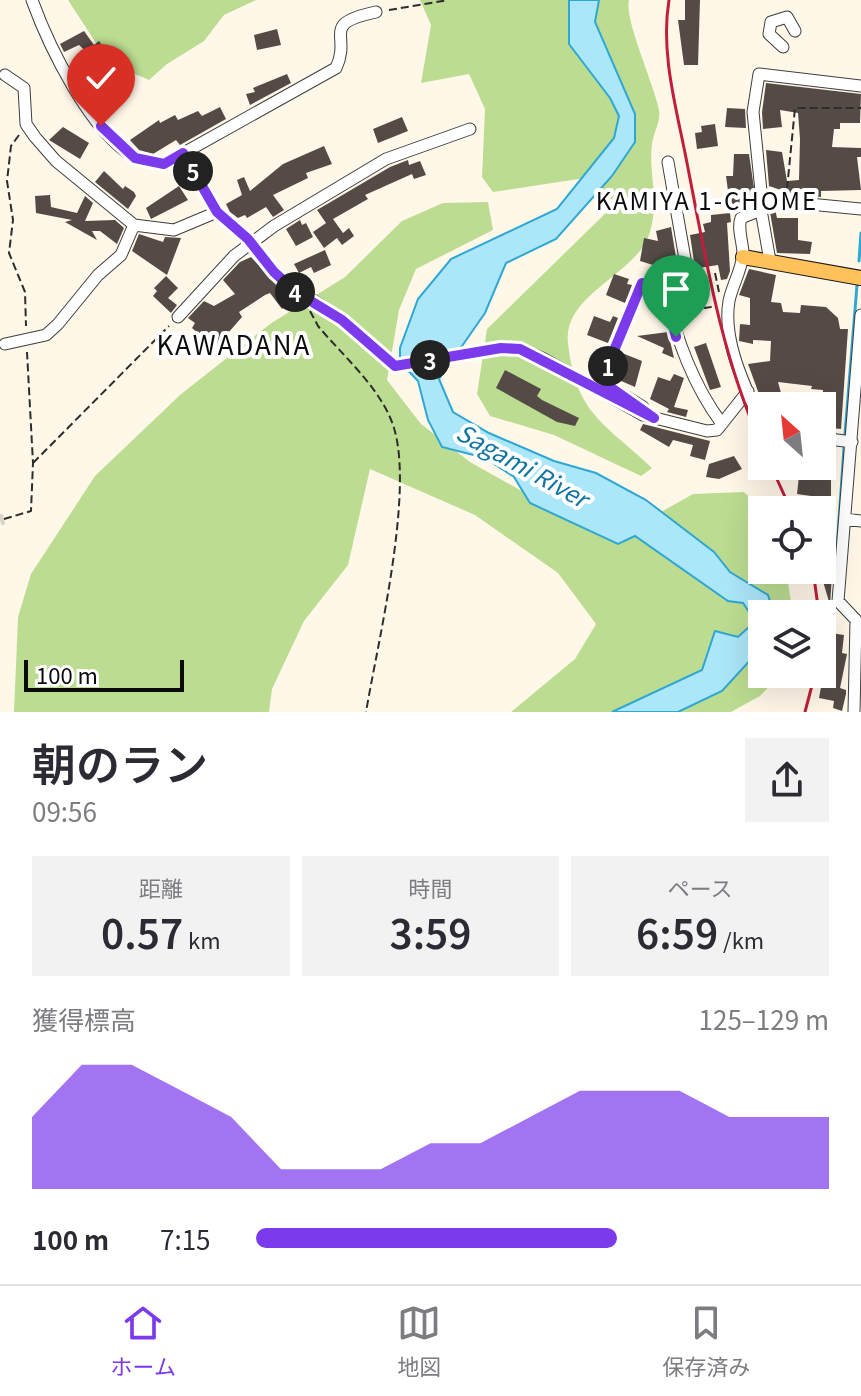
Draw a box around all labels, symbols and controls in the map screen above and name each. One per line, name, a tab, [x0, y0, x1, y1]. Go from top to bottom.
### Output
pin	[67, 44, 135, 126]
icon: check	[79, 56, 123, 100]
pin: 5	[173, 151, 213, 191]
text: 5	[187, 155, 199, 187]
district label: KAMIYA 1-CHOME	[596, 182, 818, 217]
pin	[642, 255, 710, 337]
icon: arrive	[654, 267, 698, 311]
pin: 4	[275, 272, 315, 312]
text: 4	[289, 276, 301, 308]
district label: KAWADANA	[157, 325, 311, 362]
pin: 3	[410, 340, 450, 380]
text: 3	[424, 344, 436, 376]
pin: 1	[588, 346, 628, 386]
text: 1	[602, 350, 614, 382]
north arrow	[748, 392, 836, 480]
map controls	[748, 392, 836, 688]
water label: Sagami River	[451, 413, 598, 516]
button: locate	[748, 496, 836, 584]
button: layers	[748, 600, 836, 688]
scale bar	[24, 656, 184, 692]
text: 100 m	[36, 658, 98, 690]
text: 朝のラン	[32, 730, 208, 794]
button: share	[745, 738, 829, 822]
text: 09:56	[32, 792, 97, 829]
text: 距離	[139, 871, 183, 903]
text: 時間	[408, 871, 453, 903]
text: ペース	[668, 871, 733, 903]
text: 0.57	[101, 903, 183, 961]
text: 3:59	[389, 903, 472, 961]
text: 6:59	[636, 903, 718, 961]
text: km	[183, 923, 221, 955]
text: /km	[718, 923, 764, 955]
text: 獲得標高	[32, 1000, 136, 1037]
text: 125–129 m	[699, 1000, 829, 1037]
text: 100 m	[32, 1220, 109, 1257]
text: 7:15	[160, 1220, 211, 1257]
tab: ホーム	[111, 1301, 176, 1381]
tab: 地図	[397, 1301, 441, 1381]
tab: 保存済み	[662, 1301, 750, 1381]

